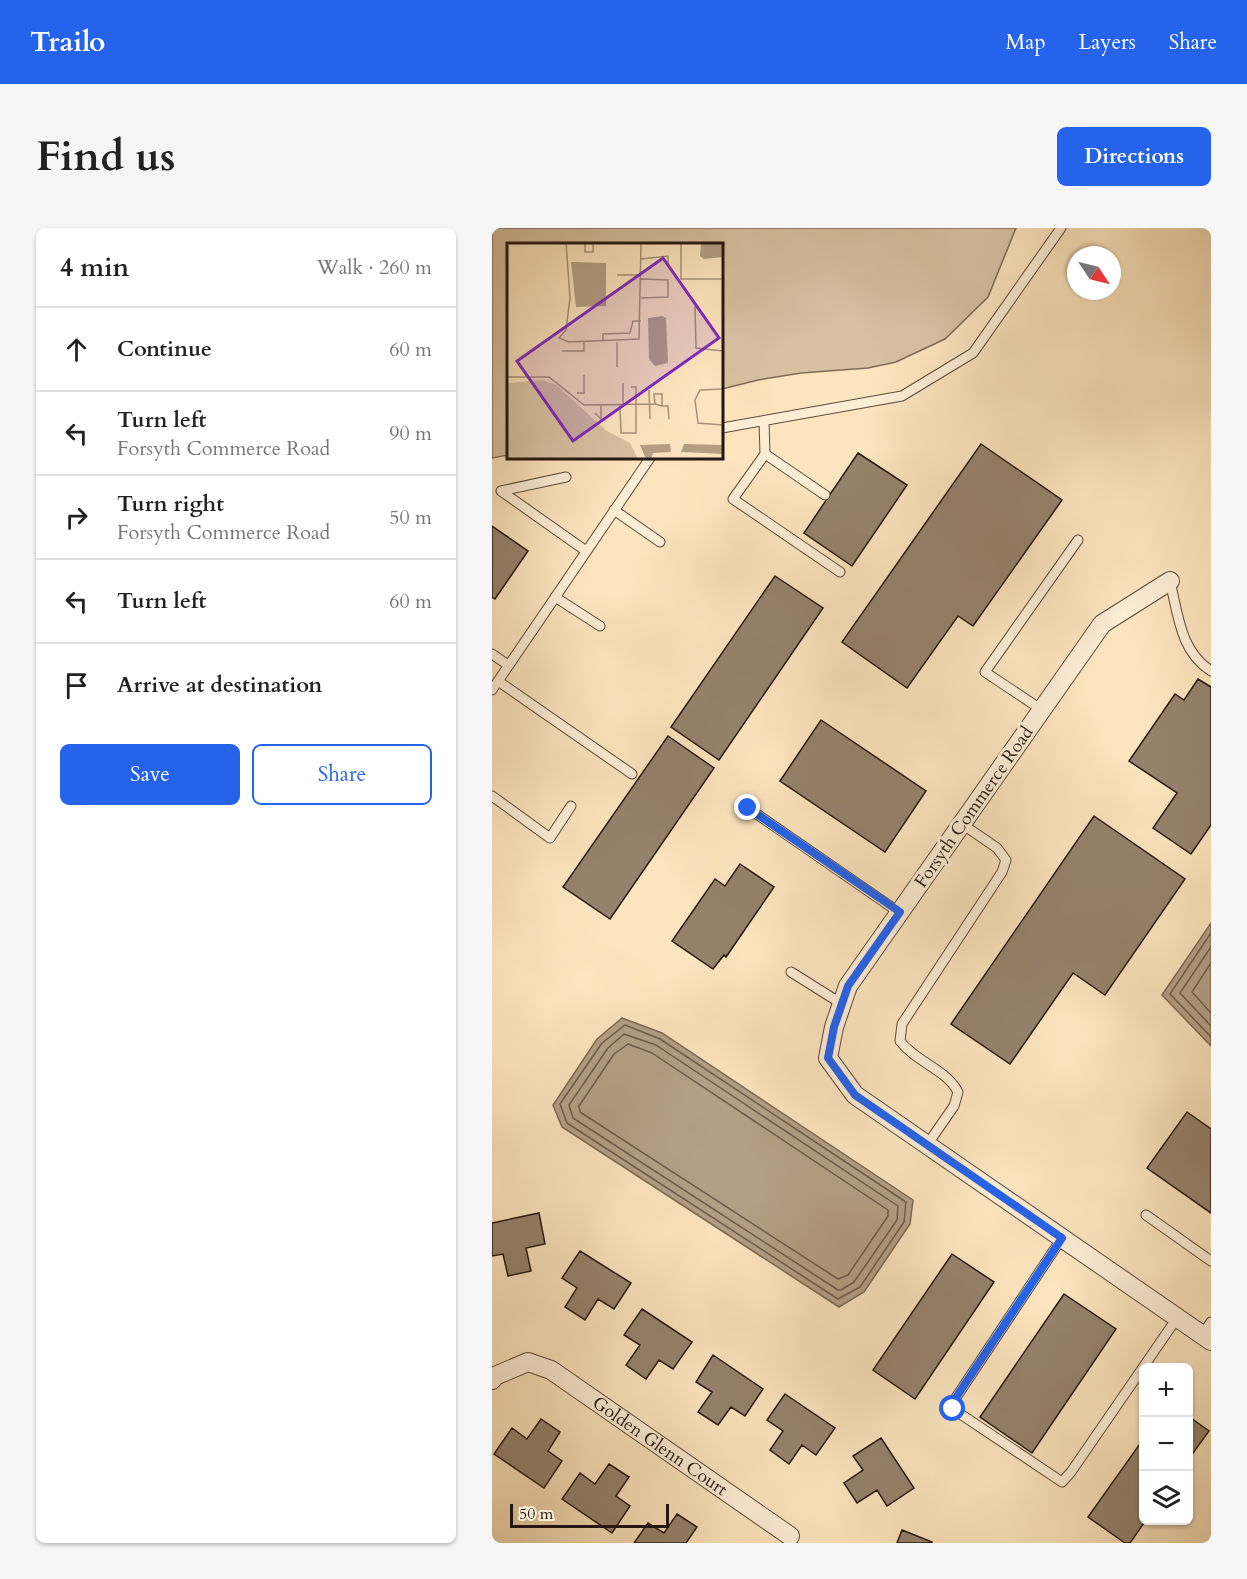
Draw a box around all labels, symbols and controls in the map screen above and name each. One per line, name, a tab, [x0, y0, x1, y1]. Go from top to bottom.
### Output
text: Trailo	[30, 23, 105, 61]
text: Map	[1006, 28, 1046, 57]
text: Layers	[1079, 28, 1136, 57]
text: Share	[1169, 28, 1217, 57]
button: Directions	[1057, 127, 1211, 186]
text: Find us	[36, 128, 176, 185]
inset map	[507, 243, 723, 459]
north arrow	[1067, 246, 1121, 300]
text: 4 min	[60, 250, 129, 285]
text: Walk · 260 m	[317, 254, 432, 281]
icon: ahead	[60, 333, 93, 366]
text: Continue	[117, 334, 212, 364]
text: 60 m	[389, 336, 432, 363]
text: Turn left	[117, 405, 206, 435]
icon: left	[60, 417, 93, 450]
text: 90 m	[389, 420, 432, 447]
text: Forsyth Commerce Road	[117, 435, 330, 462]
text: Turn right	[117, 489, 224, 519]
icon: right	[60, 501, 93, 534]
text: 50 m	[389, 504, 432, 531]
text: Forsyth Commerce Road	[117, 519, 330, 546]
icon: left	[60, 585, 93, 618]
text: Turn left	[117, 586, 206, 616]
text: 60 m	[389, 588, 432, 615]
icon: arrive	[60, 669, 93, 702]
text: Arrive at destination	[117, 670, 322, 700]
street label: Forsyth Commerce Road	[909, 721, 1040, 893]
button: Save	[60, 744, 240, 805]
button: Share	[252, 744, 432, 805]
route end	[734, 794, 760, 820]
map controls	[1139, 1363, 1193, 1525]
button: +	[1139, 1363, 1193, 1417]
street label: Golden Glenn Court	[587, 1390, 733, 1502]
route start	[939, 1395, 965, 1421]
button: −	[1139, 1417, 1193, 1471]
button: layers	[1139, 1471, 1193, 1525]
scale bar	[510, 1501, 669, 1528]
text: 50 m	[519, 1503, 553, 1525]

